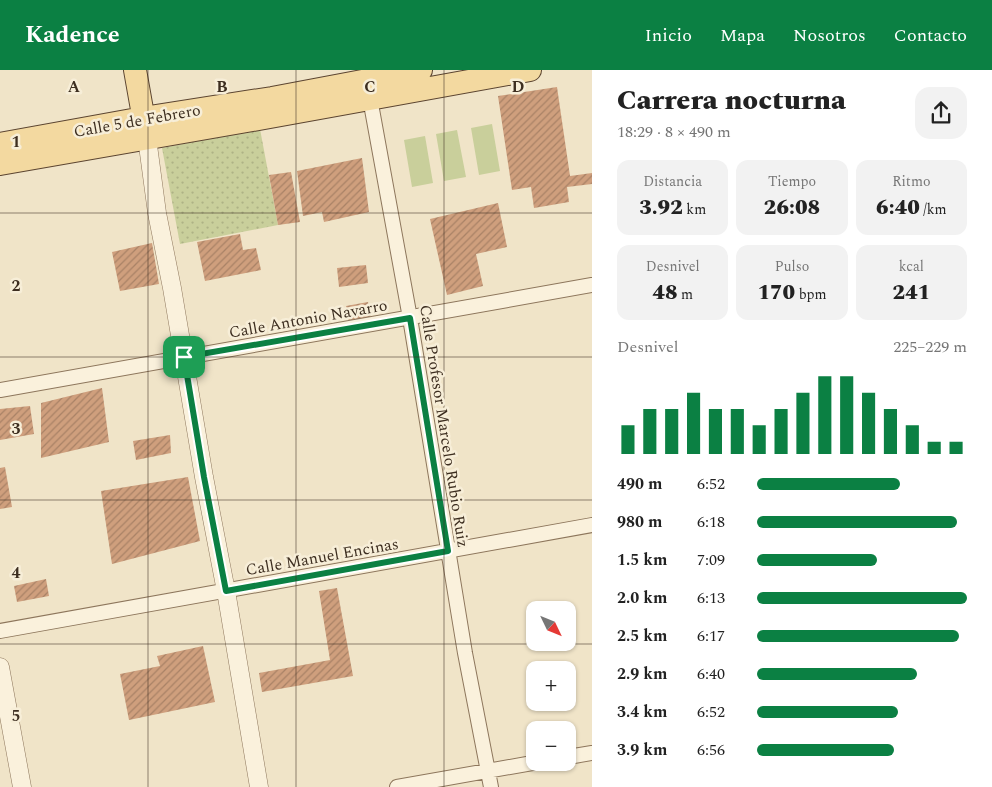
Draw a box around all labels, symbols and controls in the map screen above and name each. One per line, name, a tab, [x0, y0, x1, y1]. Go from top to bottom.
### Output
text: Kadence	[25, 17, 120, 53]
text: Inicio	[645, 22, 692, 49]
text: Mapa	[720, 22, 765, 49]
text: Nosotros	[793, 22, 866, 49]
text: Contacto	[894, 22, 967, 49]
text: A	[68, 75, 81, 99]
text: B	[216, 75, 228, 99]
text: C	[364, 75, 376, 99]
text: D	[512, 75, 525, 99]
text: Carrera nocturna	[617, 79, 846, 122]
button: share	[915, 87, 967, 139]
street label: Calle 5 de Febrero	[72, 98, 202, 144]
text: 18:29 · 8 × 490 m	[617, 120, 731, 144]
text: 1	[12, 130, 20, 154]
text: Distancia	[643, 171, 702, 192]
text: Tiempo	[768, 171, 816, 192]
text: Ritmo	[892, 171, 931, 192]
text: 3.92	[639, 192, 683, 224]
text: 26:08	[764, 192, 820, 224]
text: 6:40	[876, 192, 920, 224]
text: km	[683, 199, 706, 220]
text: /km	[920, 199, 947, 220]
text: Desnivel	[646, 256, 700, 277]
text: Pulso	[775, 256, 809, 277]
text: kcal	[899, 256, 924, 277]
text: 2	[12, 274, 21, 298]
text: 48	[652, 277, 677, 309]
text: 170	[757, 277, 795, 309]
text: 241	[892, 277, 930, 309]
text: m	[677, 284, 693, 305]
text: bpm	[795, 284, 827, 305]
street label: Calle Antonio Navarro	[227, 293, 389, 345]
street label: Calle Profesor Marcelo Rubio Ruiz	[413, 303, 475, 549]
text: Desnivel	[617, 335, 678, 359]
text: 225–229 m	[893, 335, 967, 359]
pin	[163, 336, 205, 378]
icon: arrive	[170, 343, 198, 371]
text: 3	[12, 417, 21, 441]
text: 490 m	[617, 472, 662, 496]
text: 6:52	[697, 472, 725, 496]
text: 980 m	[617, 510, 662, 534]
text: 6:18	[697, 510, 725, 534]
street label: Calle Manuel Encinas	[244, 532, 400, 582]
text: 1.5 km	[617, 548, 667, 572]
text: 7:09	[697, 548, 725, 572]
text: 4	[12, 561, 21, 585]
text: 2.0 km	[617, 586, 667, 610]
text: 6:13	[697, 586, 725, 610]
north arrow	[526, 601, 576, 651]
map controls	[526, 601, 576, 771]
text: 2.5 km	[617, 624, 667, 648]
text: 6:17	[697, 624, 725, 648]
button: +	[526, 661, 576, 711]
text: 2.9 km	[617, 662, 667, 686]
text: 6:40	[697, 662, 725, 686]
text: 3.4 km	[617, 700, 667, 724]
text: 6:52	[697, 700, 725, 724]
text: 5	[12, 704, 20, 728]
button: −	[526, 721, 576, 771]
text: 3.9 km	[617, 738, 667, 762]
text: 6:56	[697, 738, 725, 762]

